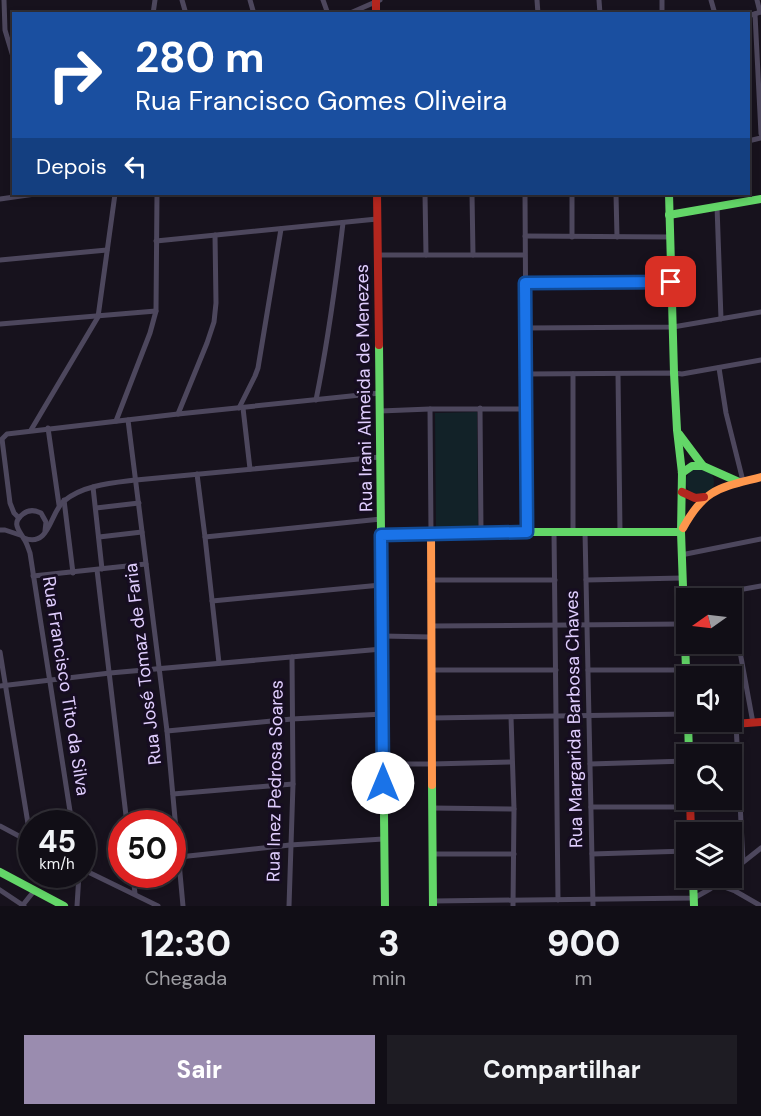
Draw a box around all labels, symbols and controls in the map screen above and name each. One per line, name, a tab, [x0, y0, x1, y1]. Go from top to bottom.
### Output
text: 280 m	[135, 30, 265, 85]
icon: right	[36, 36, 114, 114]
text: Rua Francisco Gomes Oliveira	[135, 83, 507, 118]
icon: left	[119, 150, 152, 183]
text: Depois	[36, 152, 107, 181]
pin	[645, 256, 696, 307]
street label: Rua Irani Almeida de Menezes	[350, 264, 378, 512]
icon: arrive	[654, 265, 687, 298]
street label: Rua José Tomaz de Faria	[119, 562, 167, 766]
street label: Rua Francisco Tito da Silva	[37, 575, 95, 797]
north arrow	[676, 588, 742, 654]
map controls	[676, 588, 742, 888]
street label: Rua Margarida Barbosa Chaves	[560, 590, 588, 848]
button: sound	[676, 666, 742, 732]
street label: Rua Inez Pedrosa Soares	[261, 680, 289, 882]
button: search	[676, 744, 742, 810]
position arrow	[351, 751, 415, 815]
speed limit sign: 50	[108, 810, 186, 888]
text: 45	[38, 822, 76, 861]
button: layers	[676, 822, 742, 888]
text: km/h	[39, 854, 75, 874]
text: 12:30	[141, 920, 231, 967]
text: 3	[378, 920, 400, 967]
text: 900	[547, 920, 620, 967]
text: Chegada	[145, 965, 227, 991]
text: min	[372, 965, 406, 991]
text: m	[575, 965, 592, 991]
button: Sair	[24, 1035, 375, 1104]
button: Compartilhar	[387, 1035, 737, 1104]

